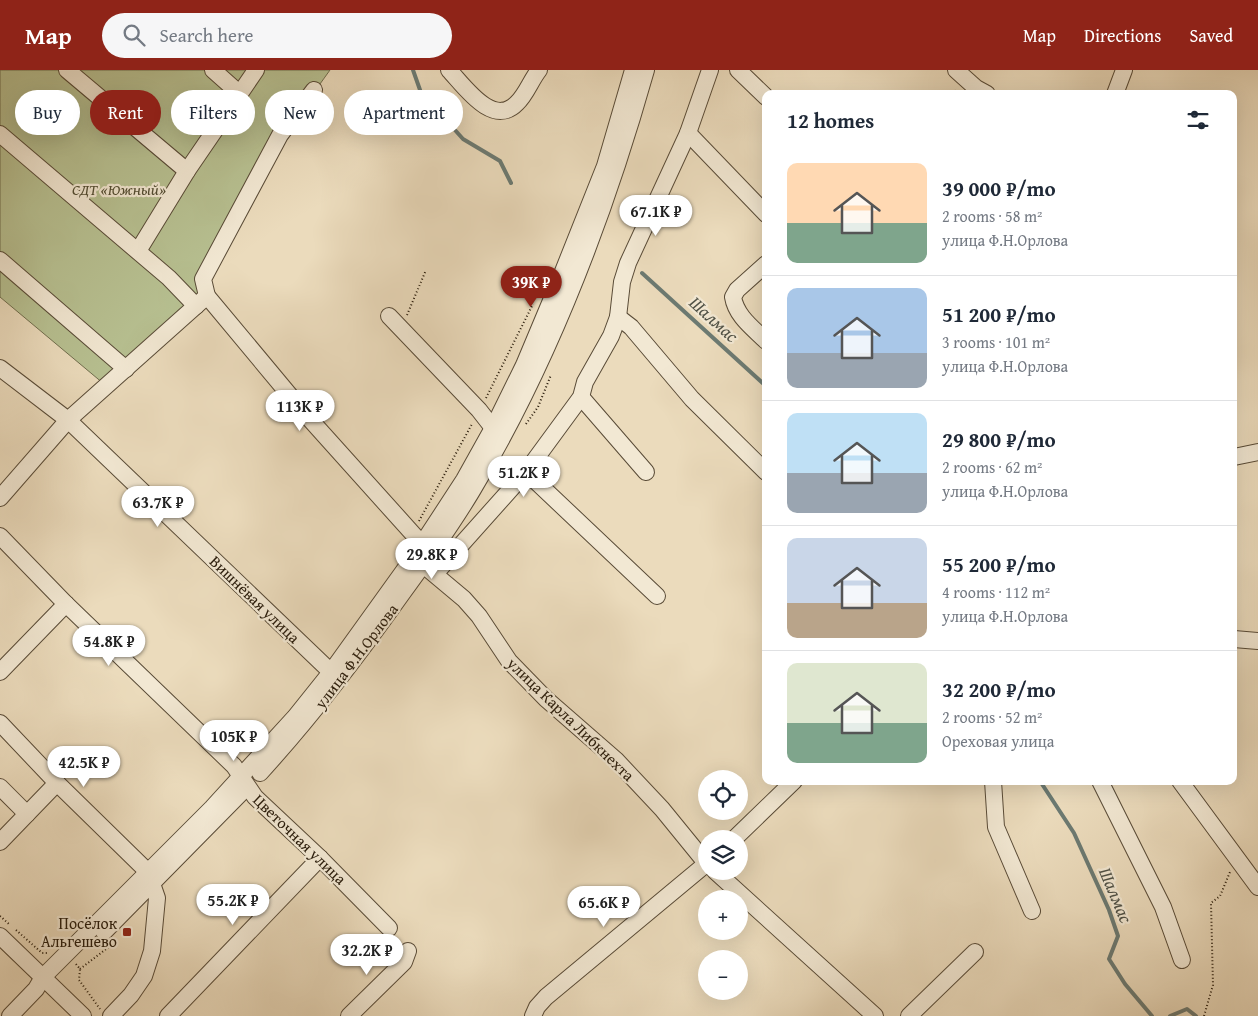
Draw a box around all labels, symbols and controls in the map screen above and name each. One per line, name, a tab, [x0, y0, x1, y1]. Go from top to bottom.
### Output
search box	[102, 13, 452, 58]
text: Map	[25, 18, 72, 53]
icon: search	[120, 21, 148, 49]
text: Search here	[160, 21, 253, 49]
text: Map	[1023, 22, 1056, 49]
text: Directions	[1084, 22, 1161, 49]
text: Saved	[1189, 22, 1233, 49]
chip: Buy	[15, 90, 80, 135]
chip: Rent	[90, 90, 161, 135]
chip: Filters	[171, 90, 255, 135]
chip: New	[265, 90, 334, 135]
chip: Apartment	[344, 90, 463, 135]
text: 12 homes	[787, 105, 874, 136]
icon: filters	[1184, 106, 1212, 134]
text: 39 000 ₽/mo	[942, 173, 1056, 204]
park label: СДТ «Южный»	[72, 177, 166, 201]
icon: home	[827, 183, 887, 243]
pin: 67.1K ₽	[610, 194, 702, 237]
text: 67.1K ₽	[630, 199, 682, 223]
text: 2 rooms · 58 m²	[942, 204, 1042, 228]
text: улица Ф.Н.Орлова	[942, 228, 1068, 252]
pin: 39K ₽	[496, 266, 566, 308]
text: 39K ₽	[512, 270, 550, 294]
water label: Шалмас	[683, 289, 745, 349]
text: 51 200 ₽/mo	[942, 299, 1056, 330]
icon: home	[827, 308, 887, 368]
text: 3 rooms · 101 m²	[942, 330, 1050, 354]
text: улица Ф.Н.Орлова	[942, 354, 1068, 378]
pin: 113K ₽	[259, 390, 341, 432]
text: 113K ₽	[277, 394, 323, 418]
text: 29 800 ₽/mo	[942, 424, 1056, 455]
icon: home	[827, 433, 887, 493]
text: 2 rooms · 62 m²	[942, 455, 1042, 479]
pin: 51.2K ₽	[478, 456, 570, 498]
text: 51.2K ₽	[498, 460, 550, 484]
text: улица Ф.Н.Орлова	[942, 479, 1068, 503]
pin: 63.7K ₽	[112, 486, 204, 528]
text: 63.7K ₽	[132, 490, 184, 514]
pin: 29.8K ₽	[386, 538, 478, 580]
text: 29.8K ₽	[406, 542, 458, 566]
street label: Вишнёвая улица	[204, 549, 306, 649]
text: 55 200 ₽/mo	[942, 549, 1056, 580]
icon: home	[827, 558, 887, 618]
text: 4 rooms · 112 m²	[942, 580, 1050, 604]
street label: улица Ф.Н.Орлова	[308, 598, 404, 714]
text: улица Ф.Н.Орлова	[942, 604, 1068, 628]
pin: 54.8K ₽	[63, 624, 155, 667]
text: 54.8K ₽	[83, 629, 135, 653]
street label: улица Карла Либкнехта	[501, 651, 640, 787]
text: 32 200 ₽/mo	[942, 674, 1056, 705]
icon: home	[827, 683, 887, 743]
text: 2 rooms · 52 m²	[942, 705, 1042, 729]
pin: 105K ₽	[193, 720, 275, 762]
text: 105K ₽	[211, 724, 257, 748]
text: Ореховая улица	[942, 729, 1054, 753]
pin: 42.5K ₽	[38, 746, 130, 788]
text: 42.5K ₽	[58, 750, 110, 774]
map controls	[698, 770, 748, 1000]
button: locate	[698, 770, 748, 820]
street label: Цветочная улица	[248, 788, 352, 890]
button: layers	[698, 830, 748, 880]
water label: Шалмас	[1092, 863, 1140, 928]
pin: 55.2K ₽	[187, 884, 279, 926]
pin: 65.6K ₽	[558, 886, 650, 928]
text: 55.2K ₽	[207, 888, 259, 912]
text: 65.6K ₽	[578, 890, 630, 914]
button: +	[698, 890, 748, 940]
place label: Посёлок Альгешево	[41, 911, 118, 953]
marker: Посёлок Альгешево	[121, 926, 133, 938]
pin: 32.2K ₽	[321, 934, 413, 976]
text: 32.2K ₽	[341, 938, 393, 962]
button: −	[698, 950, 748, 1000]

